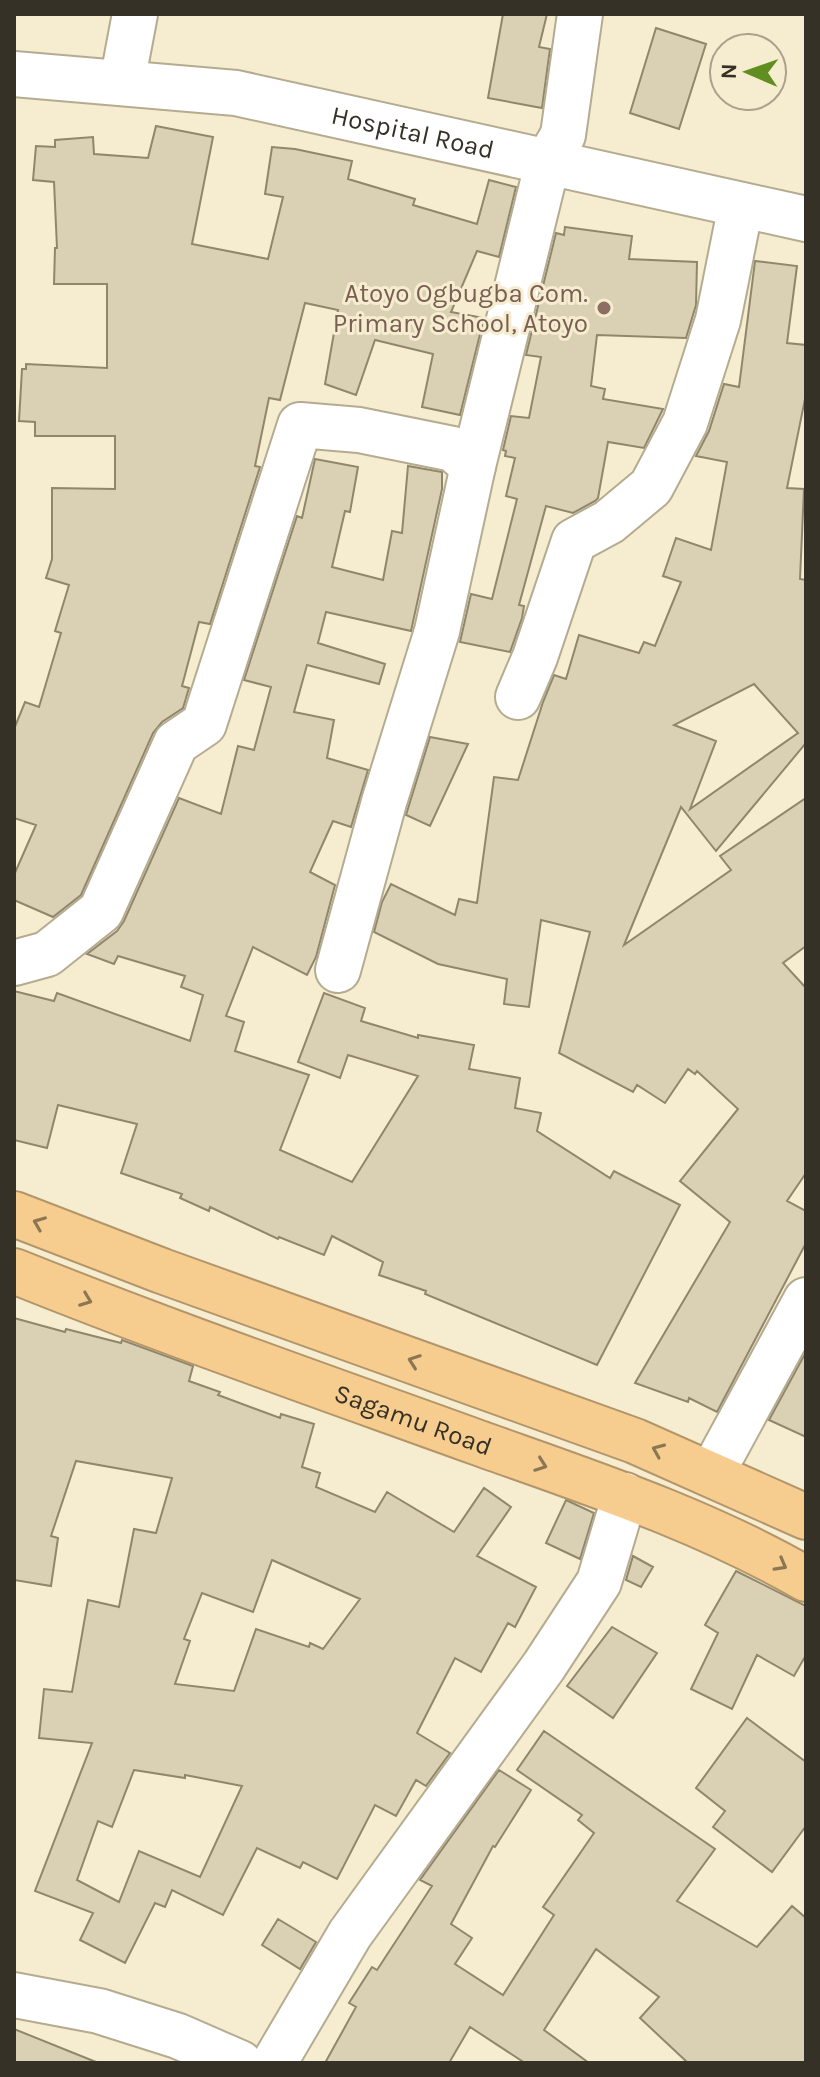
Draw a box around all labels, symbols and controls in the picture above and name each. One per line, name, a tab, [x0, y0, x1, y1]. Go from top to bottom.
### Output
north arrow	[708, 32, 788, 112]
text: N	[716, 63, 742, 80]
street label: Hospital Road	[329, 99, 497, 165]
place label: Atoyo Ogbugba Com. Primary School, Atoyo	[333, 278, 588, 339]
marker: Atoyo Ogbugba Com. Primary School, Atoyo	[595, 299, 613, 317]
one-way arrow	[33, 1216, 47, 1232]
one-way arrow	[79, 1290, 93, 1307]
one-way arrow	[408, 1355, 422, 1371]
street label: Sagamu Road	[330, 1377, 496, 1462]
one-way arrow	[652, 1444, 666, 1460]
one-way arrow	[533, 1456, 547, 1472]
one-way arrow	[773, 1556, 787, 1571]

